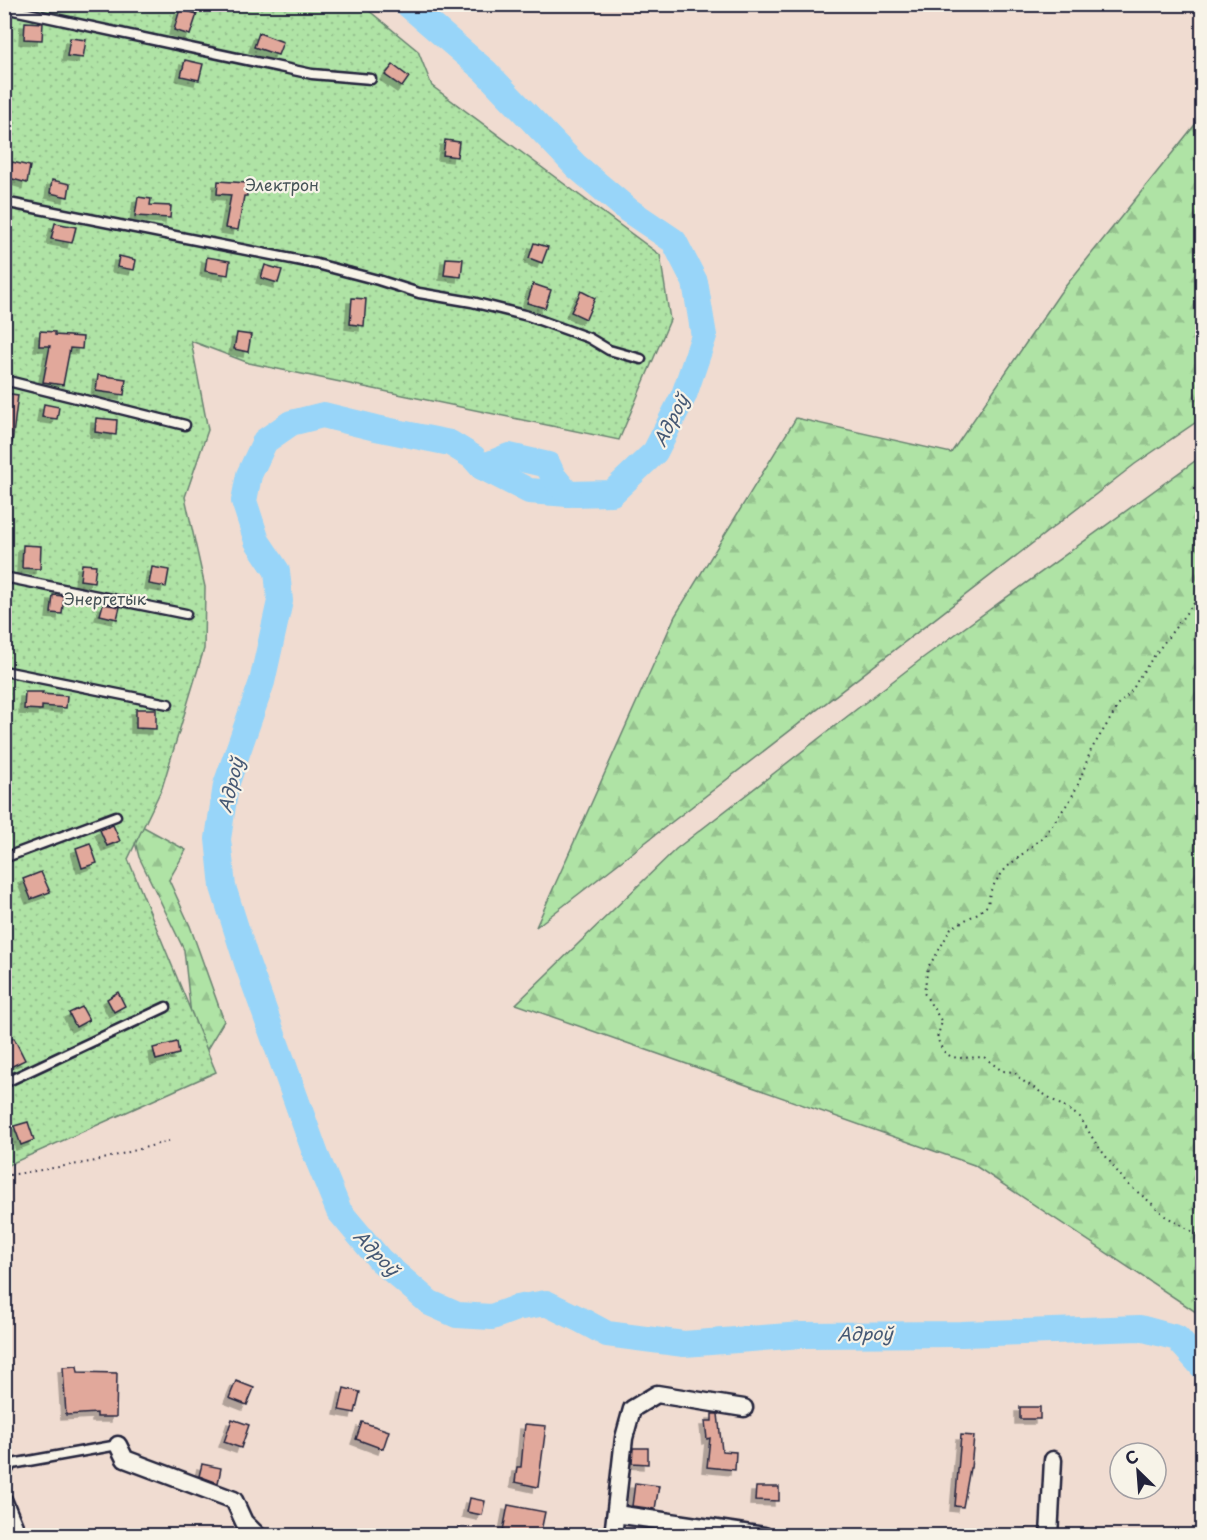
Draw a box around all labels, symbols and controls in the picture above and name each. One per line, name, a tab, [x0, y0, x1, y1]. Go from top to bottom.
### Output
park label: Электрон	[245, 172, 319, 196]
water label: Адроў	[645, 387, 696, 451]
park label: Энергетык	[64, 586, 147, 610]
water label: Адроў	[210, 753, 250, 815]
water label: Адроў	[348, 1223, 408, 1283]
water label: Адроў	[837, 1319, 895, 1347]
north arrow	[1108, 1441, 1168, 1501]
text: С	[1121, 1443, 1142, 1470]

